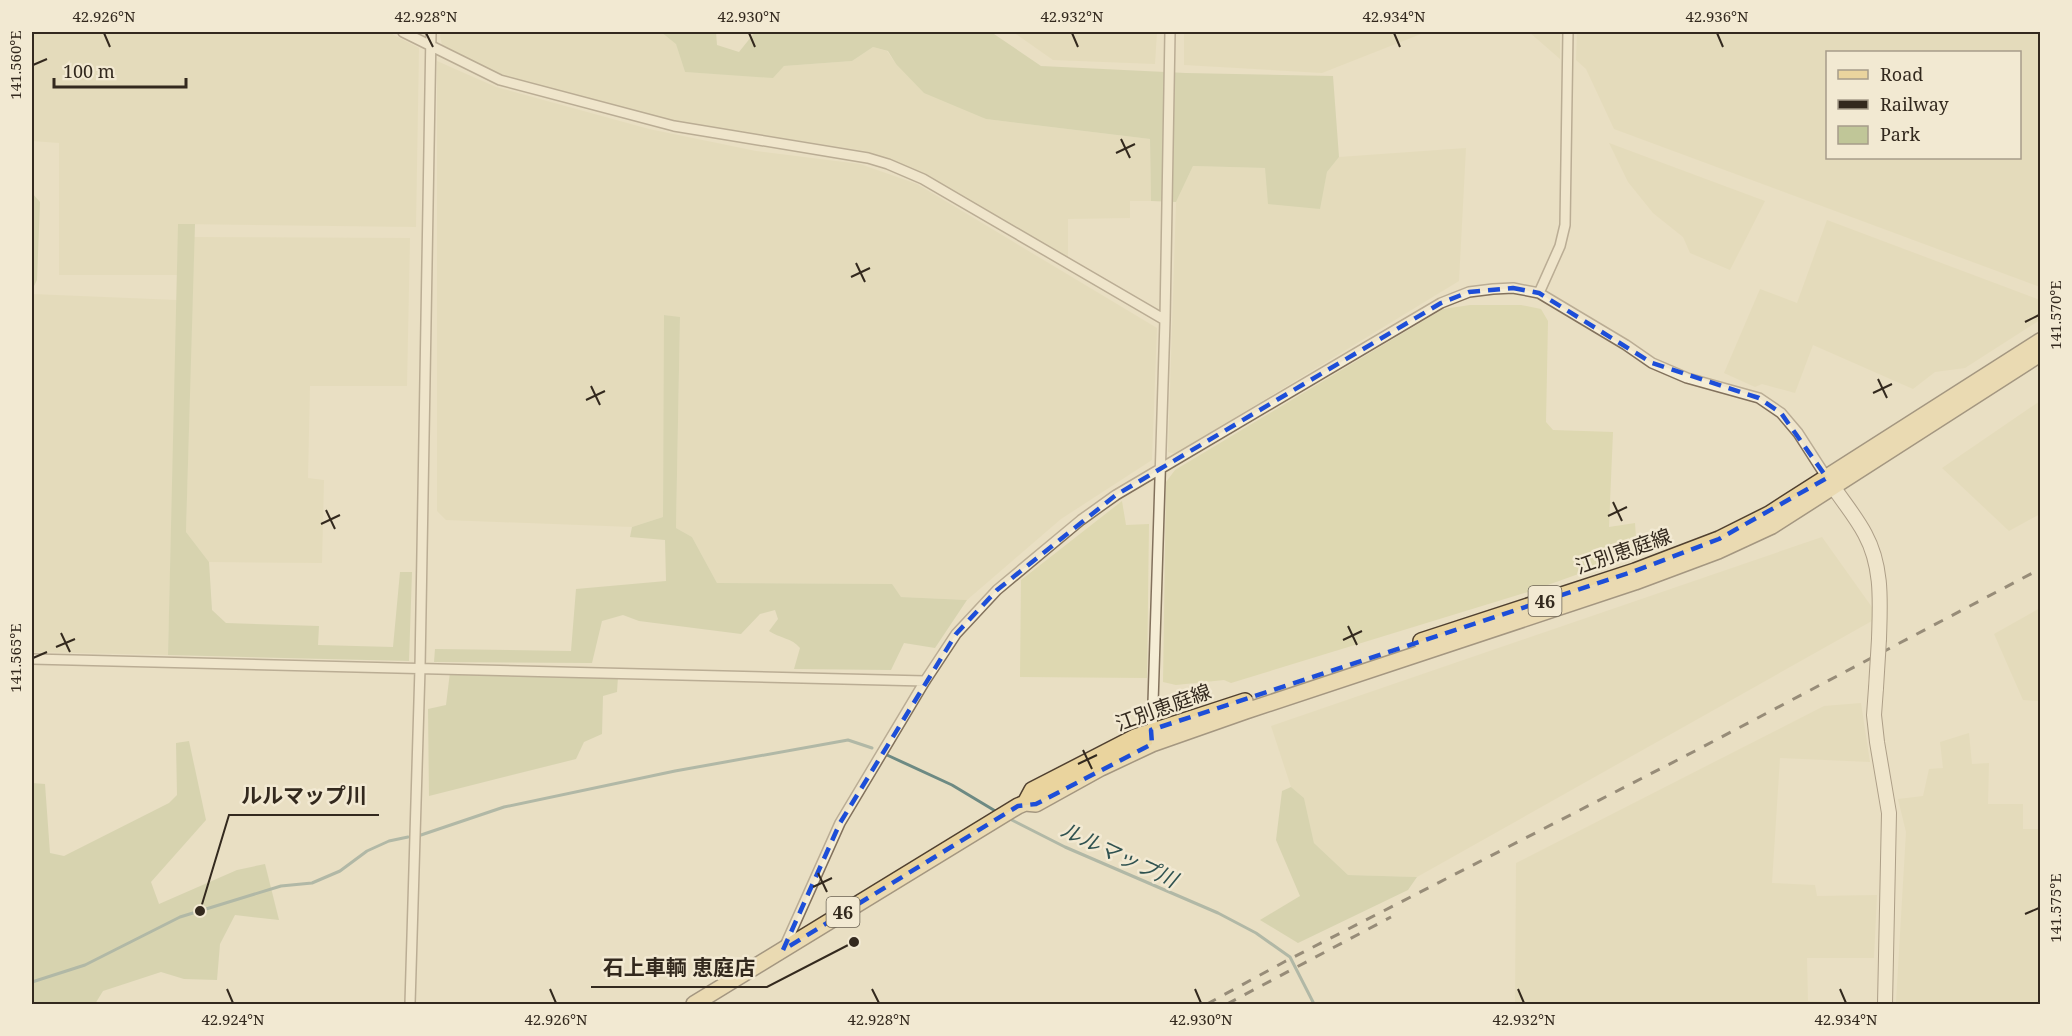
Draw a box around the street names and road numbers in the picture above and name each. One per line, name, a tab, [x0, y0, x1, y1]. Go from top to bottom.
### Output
street label: 江別恵庭線	[1571, 522, 1675, 580]
road number: 46	[1528, 586, 1562, 616]
street label: 江別恵庭線	[1111, 677, 1215, 737]
road number: 46	[826, 897, 860, 927]

